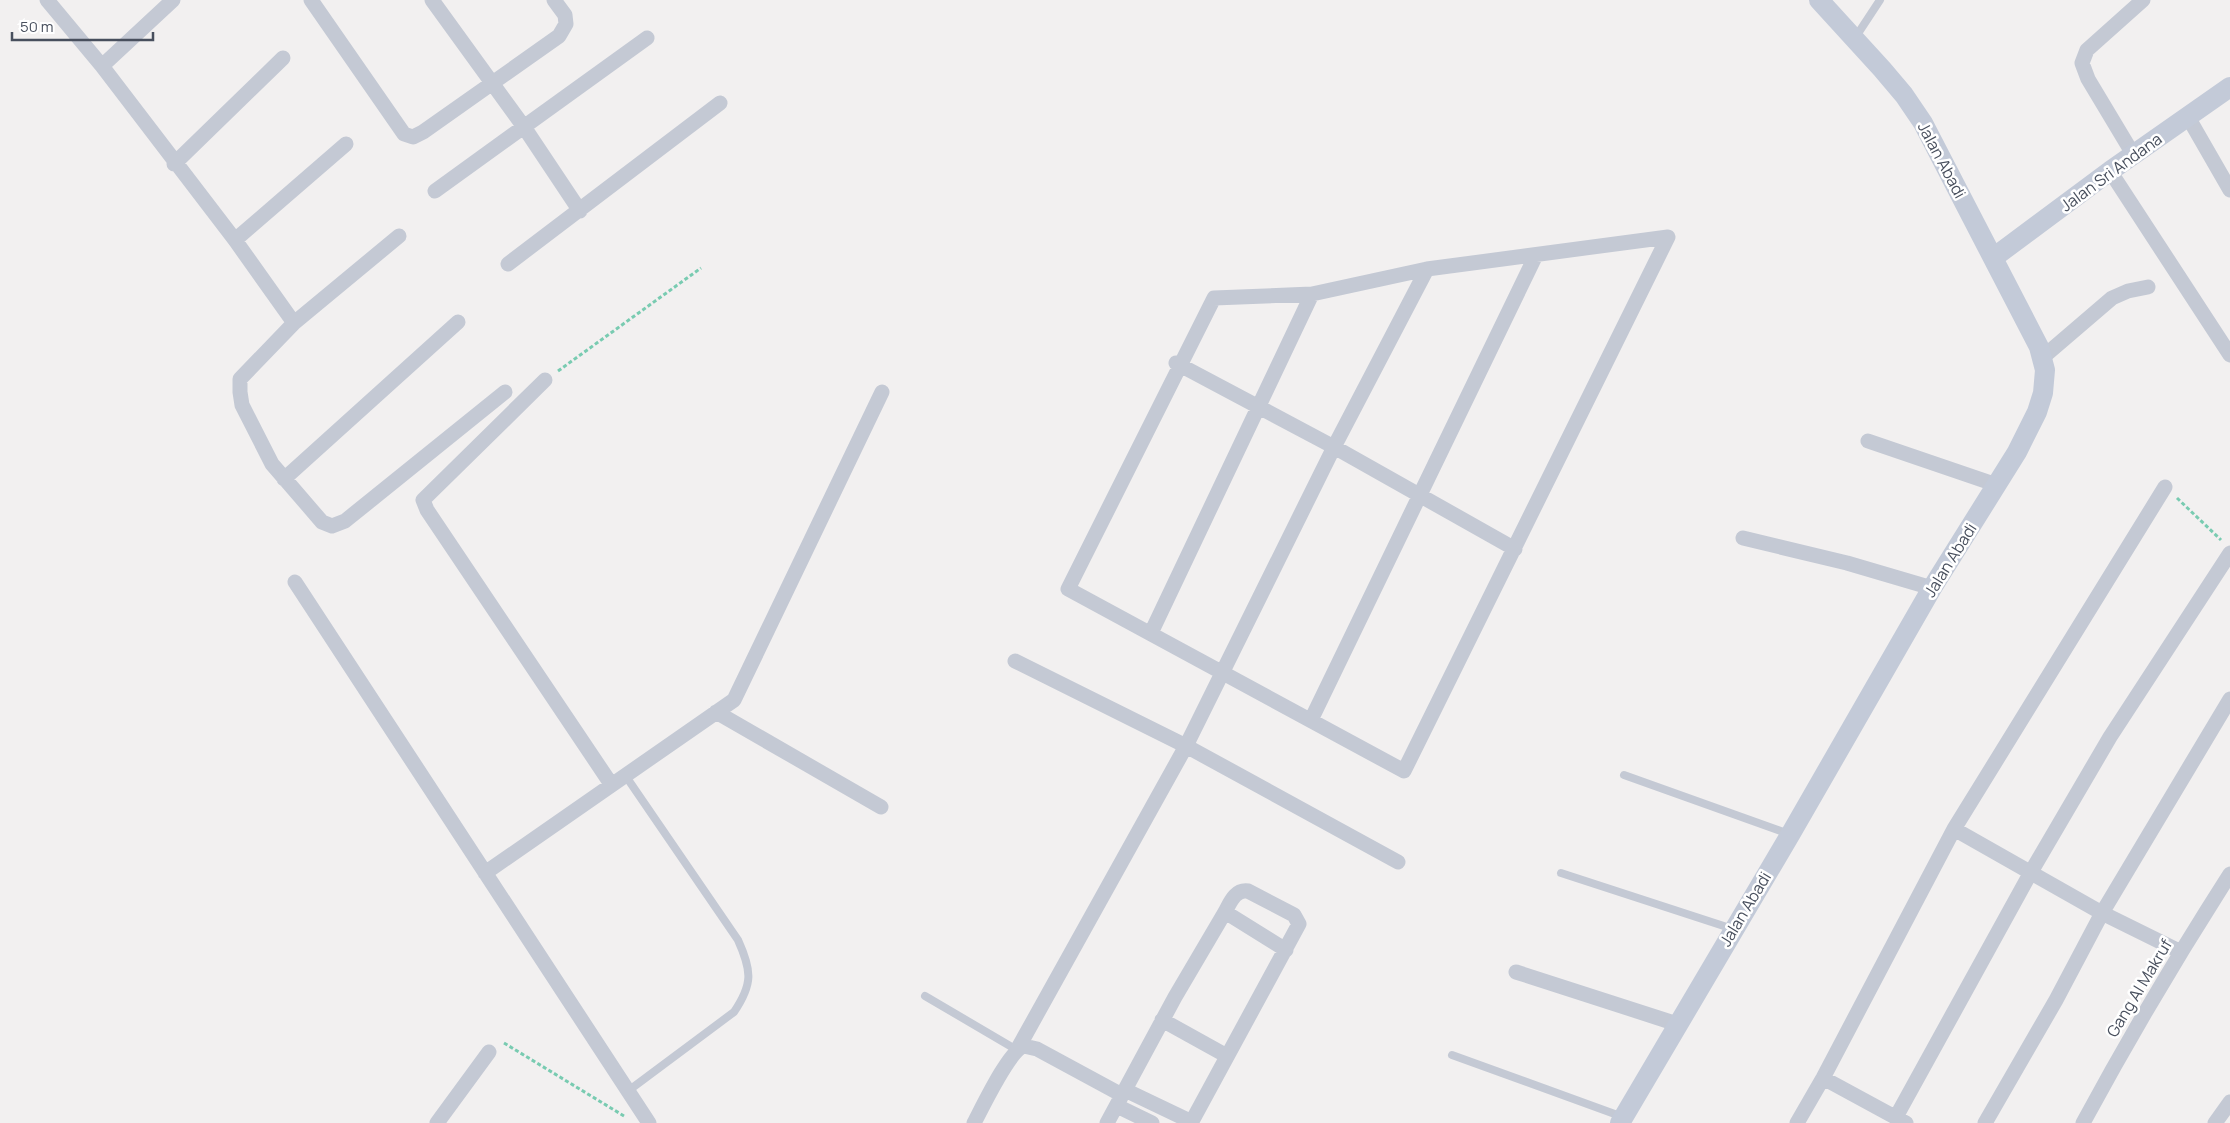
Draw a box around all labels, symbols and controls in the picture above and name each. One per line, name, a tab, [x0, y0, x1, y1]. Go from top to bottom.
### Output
scale bar	[12, 10, 154, 42]
text: 50 m	[20, 16, 54, 37]
street label: Jalan Abadi	[1913, 118, 1971, 202]
street label: Jalan Sri Andana	[2056, 128, 2166, 216]
street label: Jalan Abadi	[1919, 519, 1981, 601]
street label: Jalan Abadi	[1714, 868, 1776, 950]
street label: Gang Al Makruf	[2101, 935, 2177, 1041]

